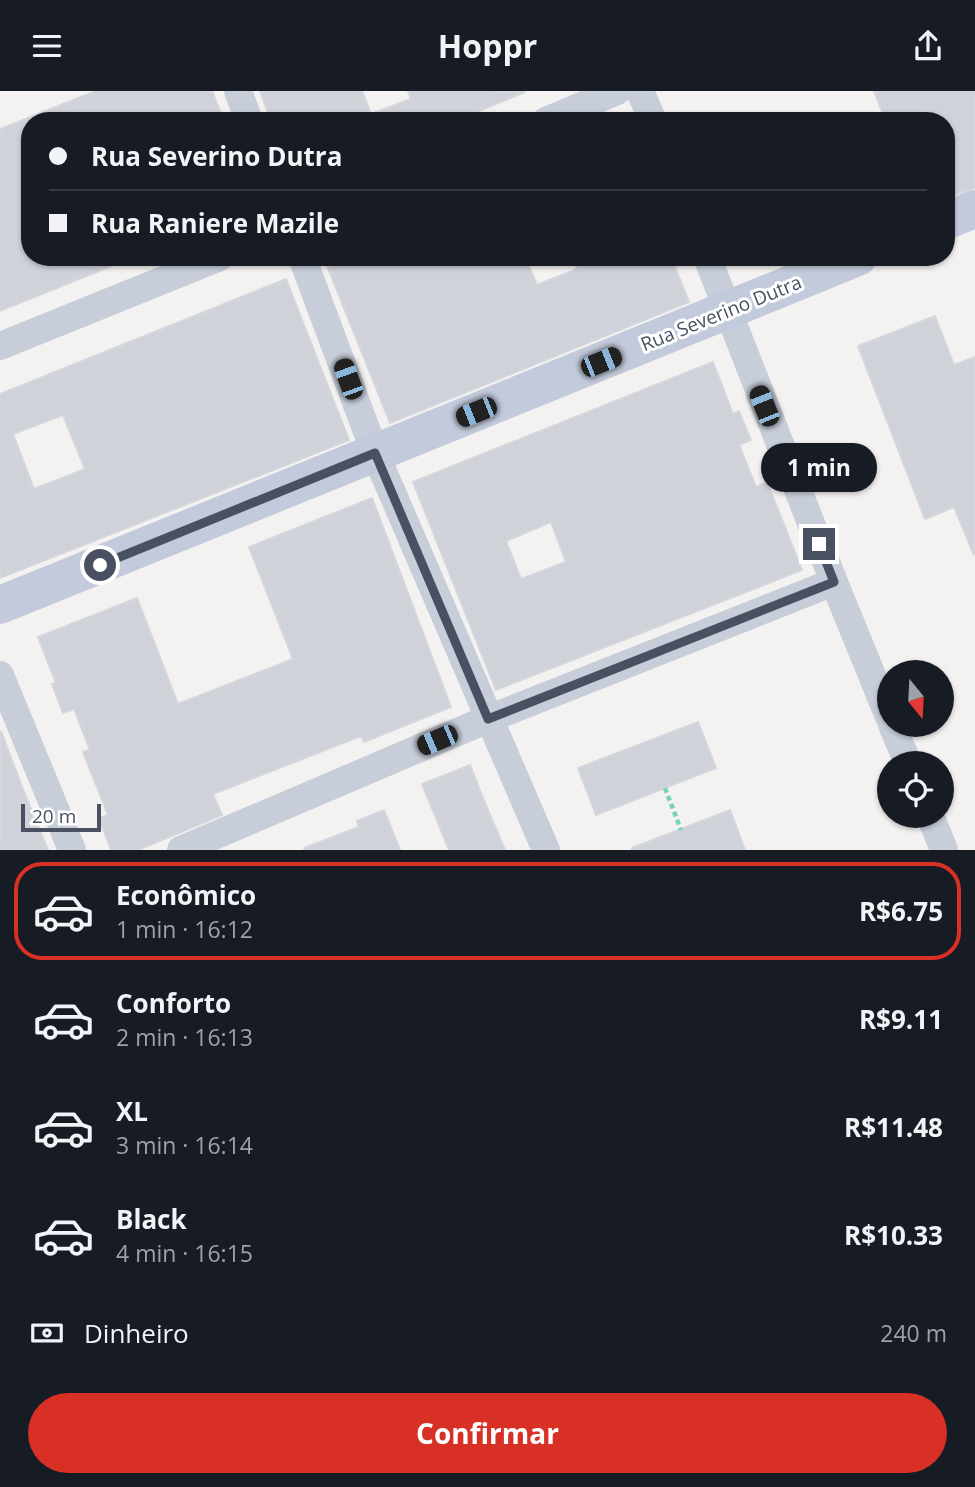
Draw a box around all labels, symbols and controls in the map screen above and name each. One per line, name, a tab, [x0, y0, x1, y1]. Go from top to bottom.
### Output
text: Hoppr	[438, 24, 537, 67]
icon: menu	[28, 27, 66, 65]
icon: share	[909, 27, 947, 65]
text: Rua Severino Dutra	[91, 138, 342, 174]
text: Rua Raniere Mazile	[91, 205, 339, 241]
street label: Rua Severino Dutra	[637, 269, 805, 357]
car	[578, 344, 625, 380]
car	[331, 356, 366, 402]
car	[747, 383, 782, 429]
car	[453, 394, 500, 430]
callout: 1 min	[761, 442, 877, 491]
text: 1 min	[787, 451, 851, 483]
route end	[803, 528, 835, 560]
route start	[84, 549, 116, 581]
north arrow	[877, 660, 954, 737]
map controls	[877, 660, 954, 828]
car	[414, 722, 461, 758]
button: locate	[877, 751, 954, 828]
scale bar	[21, 801, 102, 833]
text: 20 m	[32, 803, 76, 829]
text: Econômico	[116, 877, 256, 913]
icon: car	[32, 880, 95, 943]
text: R$6.75	[859, 893, 943, 929]
text: 1 min · 16:12	[116, 913, 253, 945]
text: Conforto	[116, 985, 231, 1021]
icon: car	[32, 988, 95, 1051]
text: R$9.11	[859, 1001, 943, 1037]
text: 2 min · 16:13	[116, 1021, 253, 1053]
text: XL	[116, 1093, 148, 1129]
icon: car	[32, 1096, 95, 1159]
text: R$11.48	[844, 1109, 943, 1145]
text: 3 min · 16:14	[116, 1129, 253, 1161]
text: Black	[116, 1201, 187, 1237]
icon: car	[32, 1204, 95, 1267]
text: R$10.33	[844, 1217, 943, 1253]
text: 4 min · 16:15	[116, 1237, 253, 1269]
icon: cash	[28, 1314, 66, 1352]
text: Dinheiro	[84, 1315, 189, 1351]
text: 240 m	[880, 1317, 947, 1349]
button: Confirmar	[28, 1393, 947, 1473]

